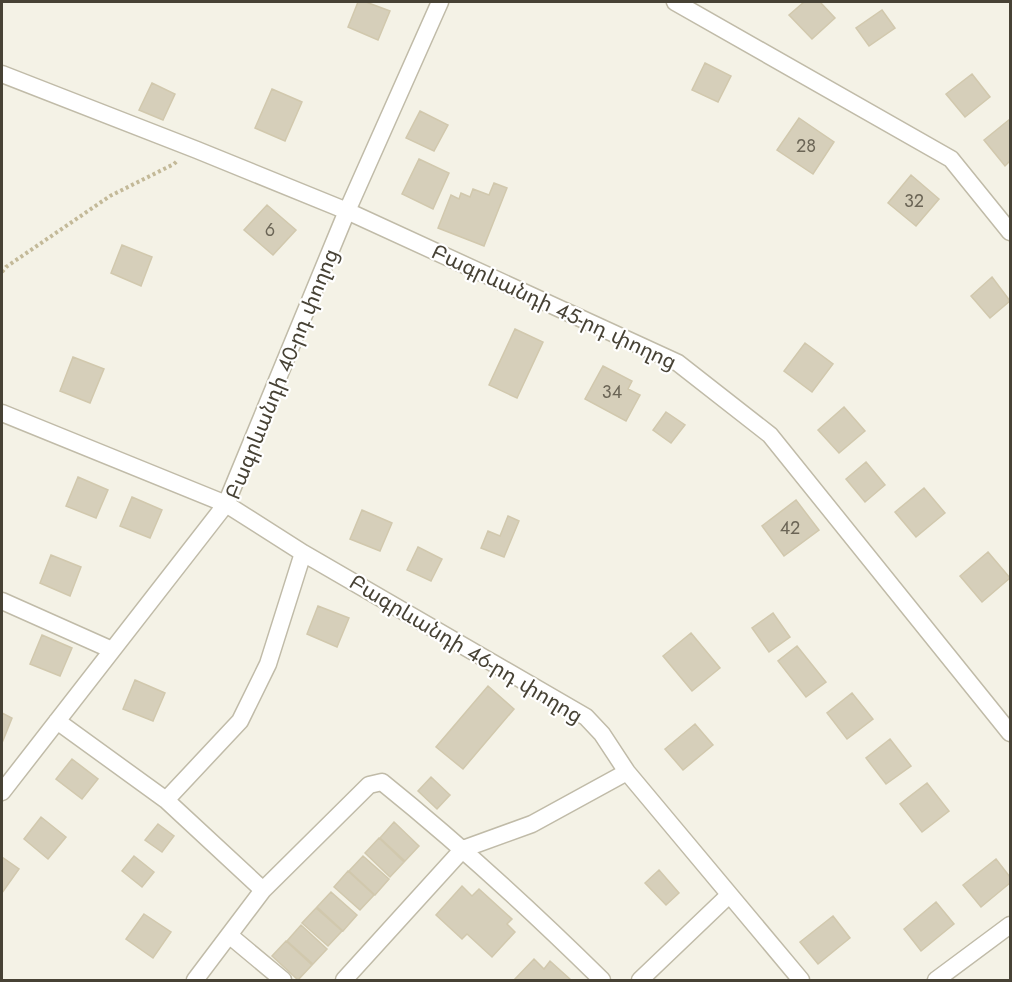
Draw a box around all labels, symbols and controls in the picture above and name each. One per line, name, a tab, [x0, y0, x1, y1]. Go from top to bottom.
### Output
house number: 28	[796, 133, 816, 159]
house number: 32	[904, 188, 924, 214]
house number: 6	[265, 217, 275, 243]
street label: Բագրևանդի 45-րդ փողոց	[426, 237, 682, 377]
street label: Բագրևանդի 40-րդ փողոց	[218, 244, 346, 504]
house number: 34	[602, 379, 622, 405]
house number: 42	[780, 515, 800, 541]
street label: Բագրևանդի 46-րդ փողոց	[344, 567, 588, 731]

